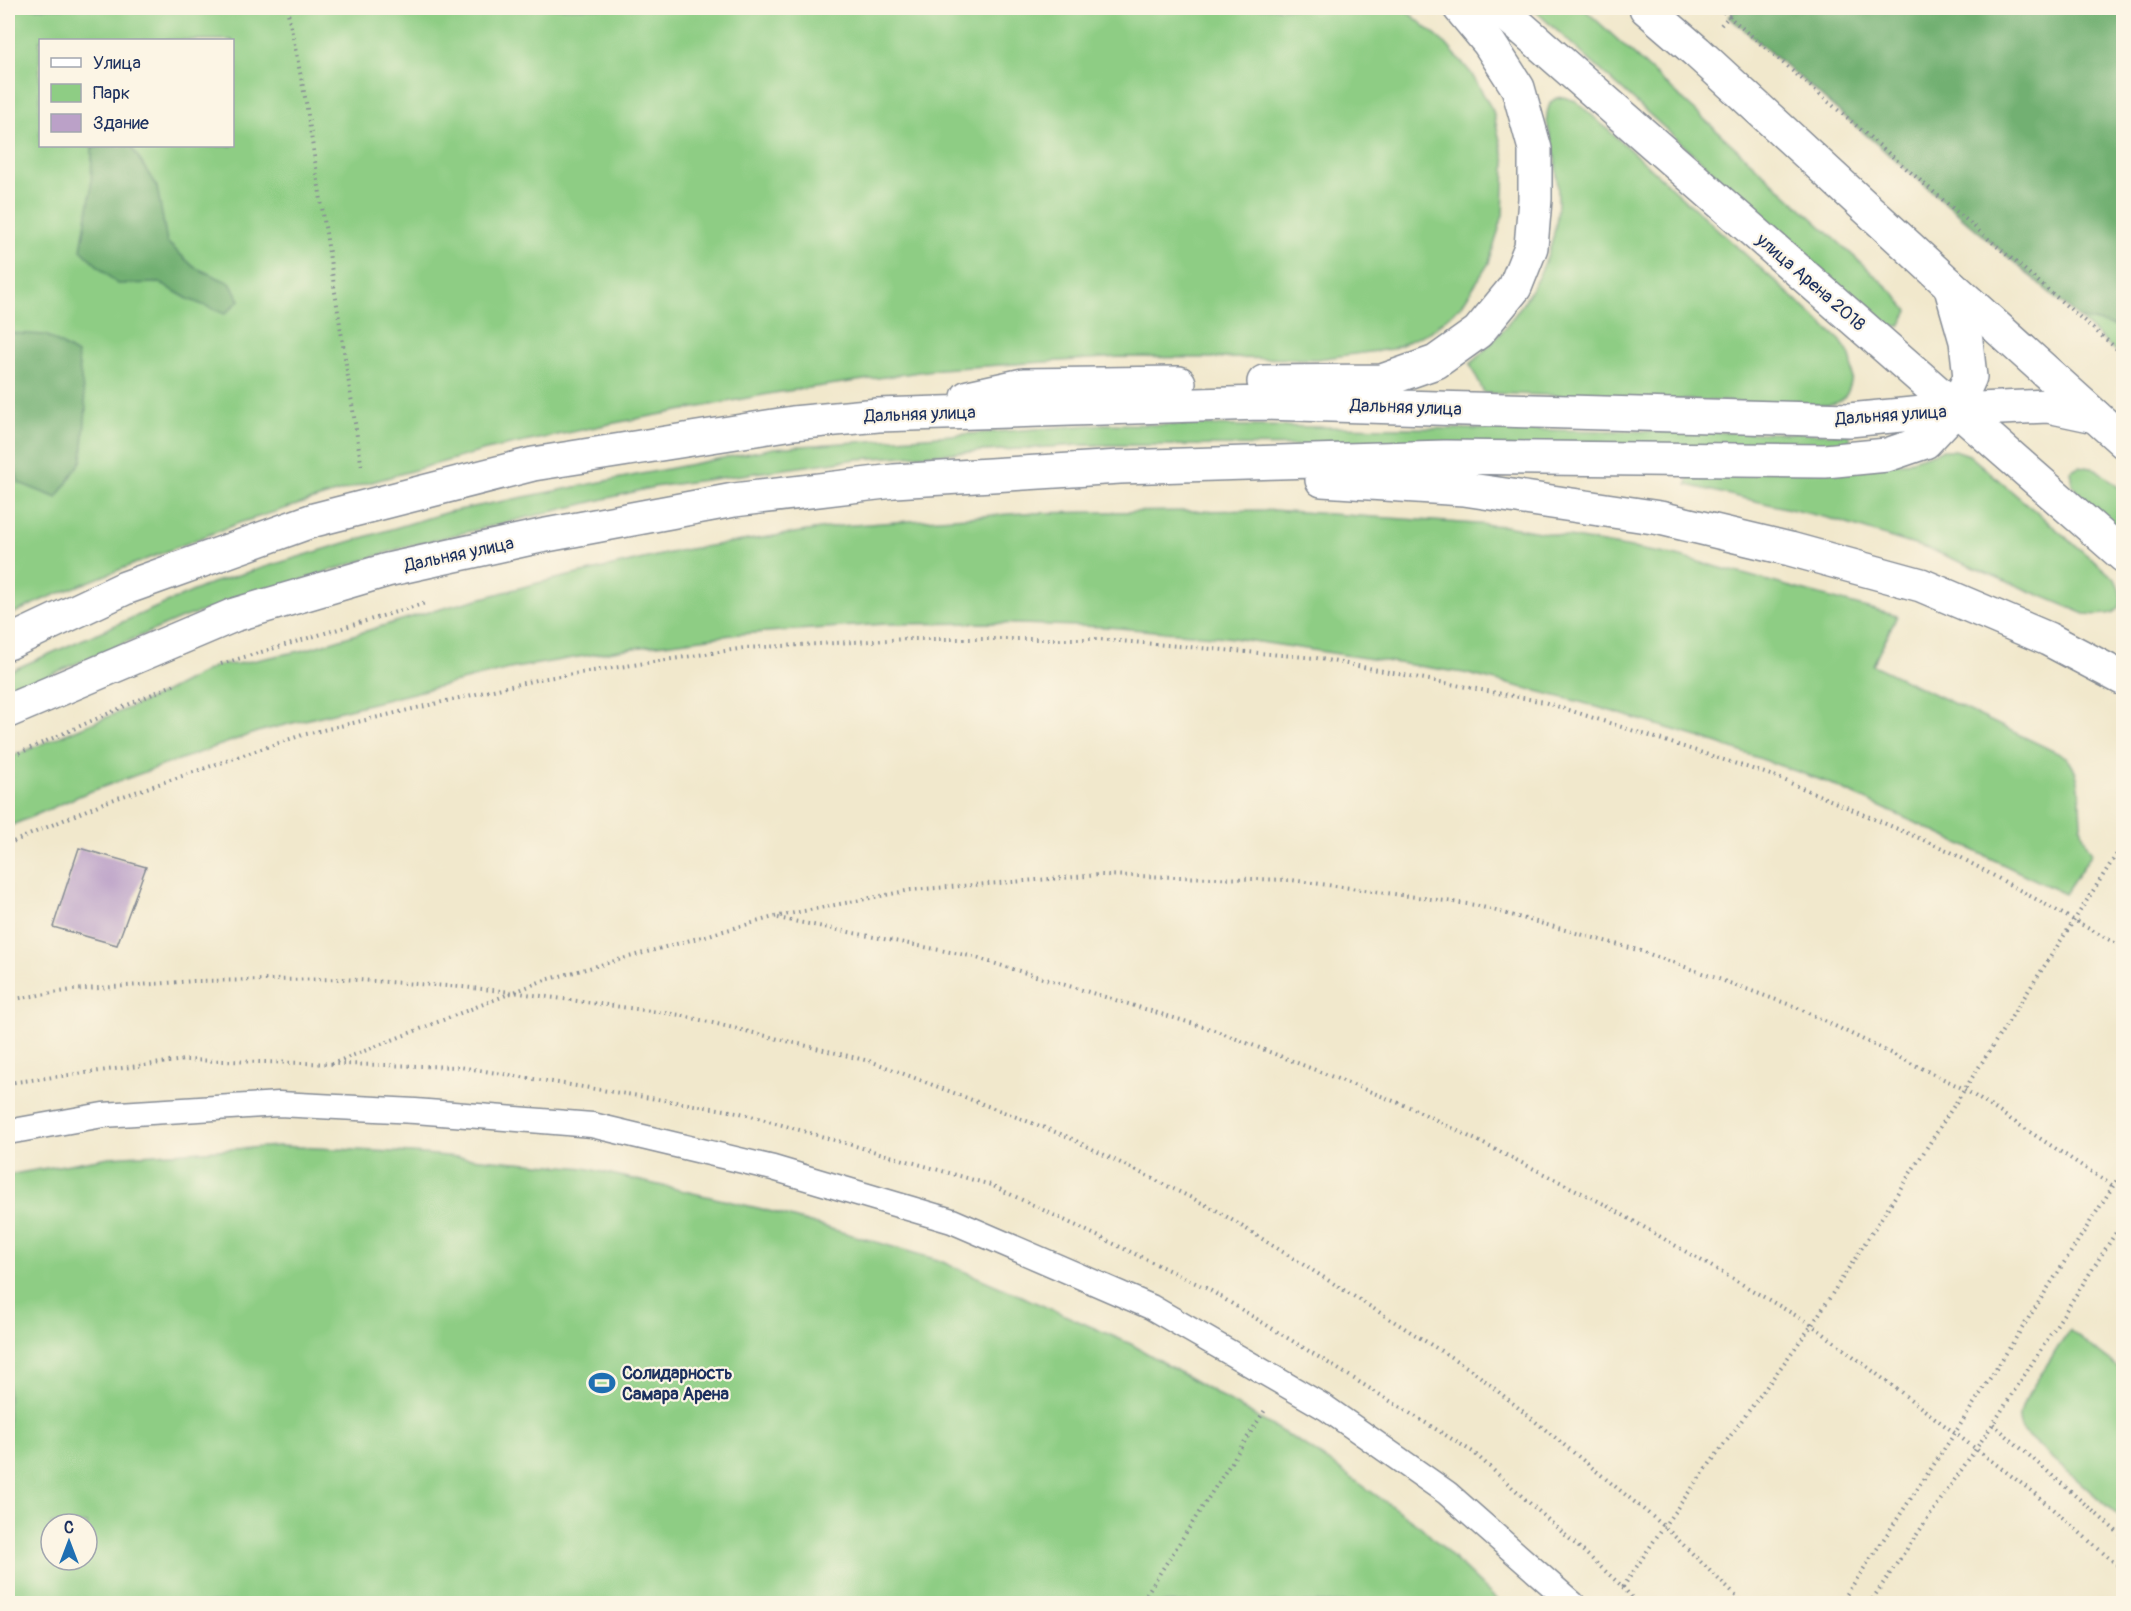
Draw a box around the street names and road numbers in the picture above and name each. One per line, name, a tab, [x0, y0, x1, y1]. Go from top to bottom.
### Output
street label: улица Арена 2018	[1750, 228, 1870, 336]
street label: Дальняя улица	[1349, 394, 1462, 421]
street label: Дальняя улица	[1834, 400, 1947, 431]
street label: Дальняя улица	[863, 401, 976, 428]
street label: Дальняя улица	[401, 532, 516, 578]

